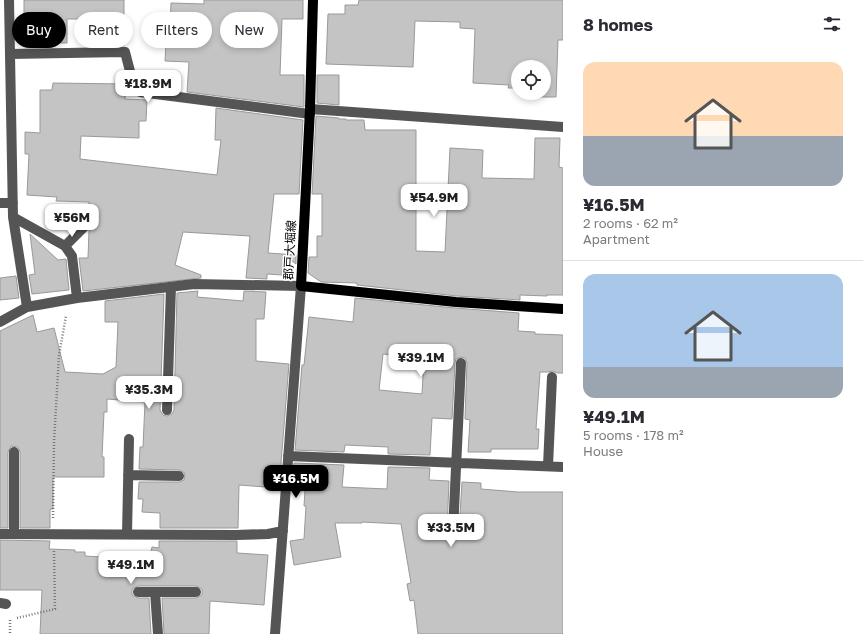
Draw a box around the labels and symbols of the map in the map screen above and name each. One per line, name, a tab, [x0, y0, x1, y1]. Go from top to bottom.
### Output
pin: ¥18.9M	[115, 70, 181, 104]
pin: ¥54.9M	[401, 184, 467, 218]
pin: ¥56M	[48, 204, 96, 238]
street label: 郡戸大堀線	[280, 220, 299, 280]
pin: ¥39.1M	[388, 344, 454, 378]
pin: ¥35.3M	[116, 376, 182, 410]
pin: ¥16.5M	[263, 465, 329, 499]
pin: ¥33.5M	[418, 514, 484, 548]
pin: ¥49.1M	[98, 551, 164, 585]

